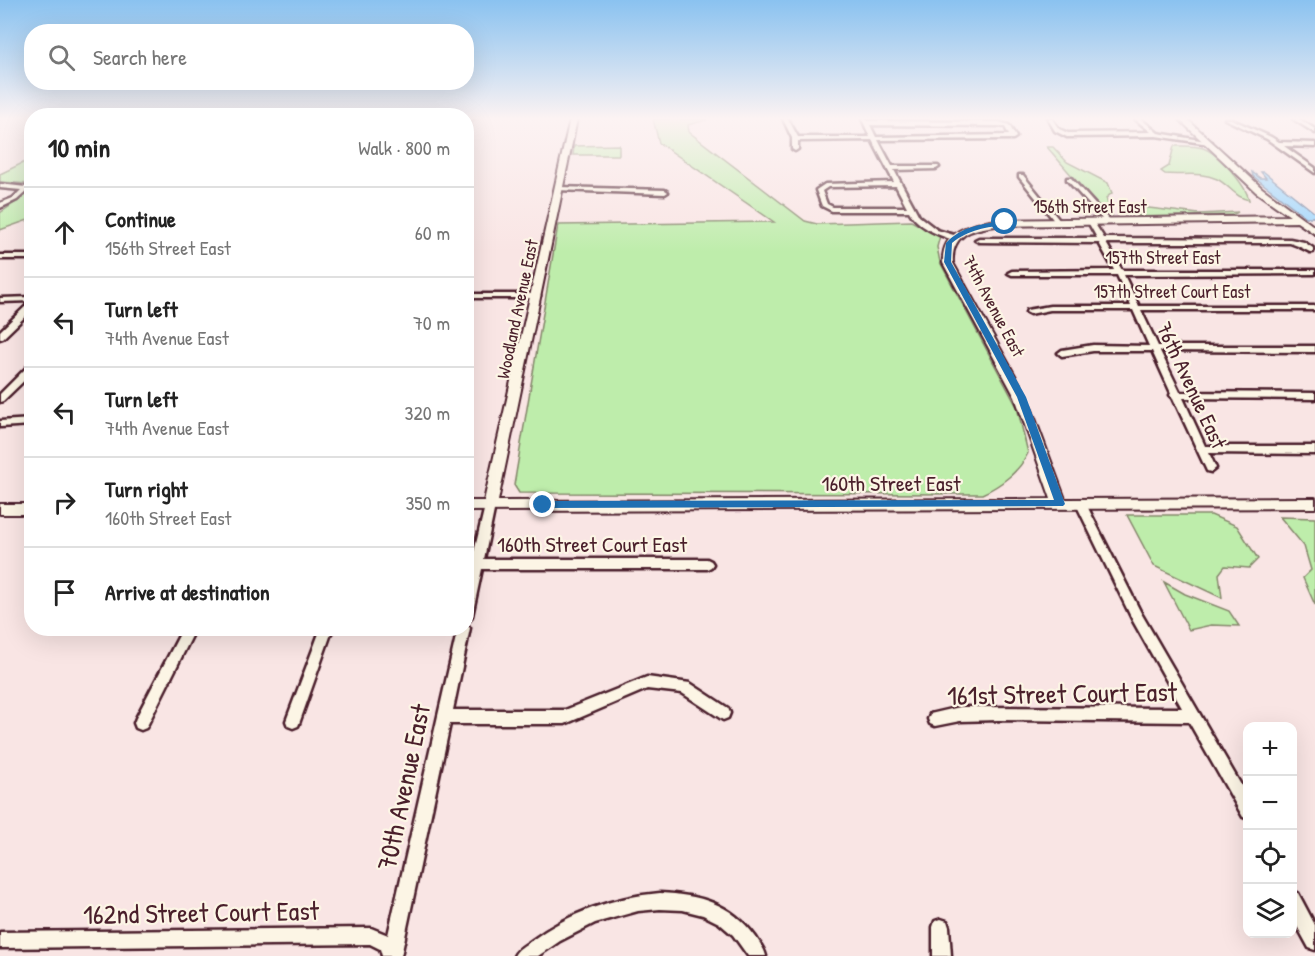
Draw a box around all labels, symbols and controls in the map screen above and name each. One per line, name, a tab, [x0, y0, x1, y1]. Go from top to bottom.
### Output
search box	[24, 24, 474, 90]
icon: search	[45, 41, 78, 74]
text: Search here	[93, 42, 187, 72]
text: 10 min	[48, 130, 110, 165]
text: Walk · 800 m	[358, 134, 450, 161]
street label: 156th Street East	[1033, 194, 1148, 219]
text: Continue	[105, 204, 176, 234]
route start	[991, 208, 1017, 234]
icon: ahead	[48, 216, 81, 249]
text: 60 m	[415, 219, 450, 246]
text: 156th Street East	[105, 234, 231, 261]
street label: Woodland Avenue East	[490, 236, 544, 381]
street label: 157th Street East	[1105, 245, 1221, 270]
street label: 74th Avenue East	[957, 251, 1032, 362]
street label: 157th Street Court East	[1094, 279, 1251, 304]
text: Turn left	[105, 294, 178, 324]
icon: left	[48, 306, 81, 339]
text: 70 m	[413, 309, 450, 336]
street label: 76th Avenue East	[1150, 317, 1235, 454]
text: 74th Avenue East	[105, 324, 229, 351]
text: Turn left	[105, 384, 178, 414]
icon: left	[48, 396, 81, 429]
text: 320 m	[405, 399, 450, 426]
text: 74th Avenue East	[105, 414, 229, 441]
street label: 160th Street East	[821, 468, 961, 498]
text: Turn right	[105, 474, 188, 504]
icon: right	[48, 486, 81, 519]
text: 350 m	[405, 489, 450, 516]
route end	[529, 491, 555, 517]
text: 160th Street East	[105, 504, 232, 531]
street label: 160th Street Court East	[497, 529, 687, 559]
icon: arrive	[48, 576, 81, 609]
text: Arrive at destination	[105, 577, 270, 607]
street label: 161st Street Court East	[947, 673, 1178, 713]
street label: 70th Avenue East	[368, 700, 438, 873]
map controls	[1243, 722, 1297, 938]
button: +	[1243, 722, 1297, 776]
button: −	[1243, 776, 1297, 830]
button: locate	[1243, 830, 1297, 884]
button: layers	[1243, 884, 1297, 938]
street label: 162nd Street Court East	[83, 892, 320, 932]

